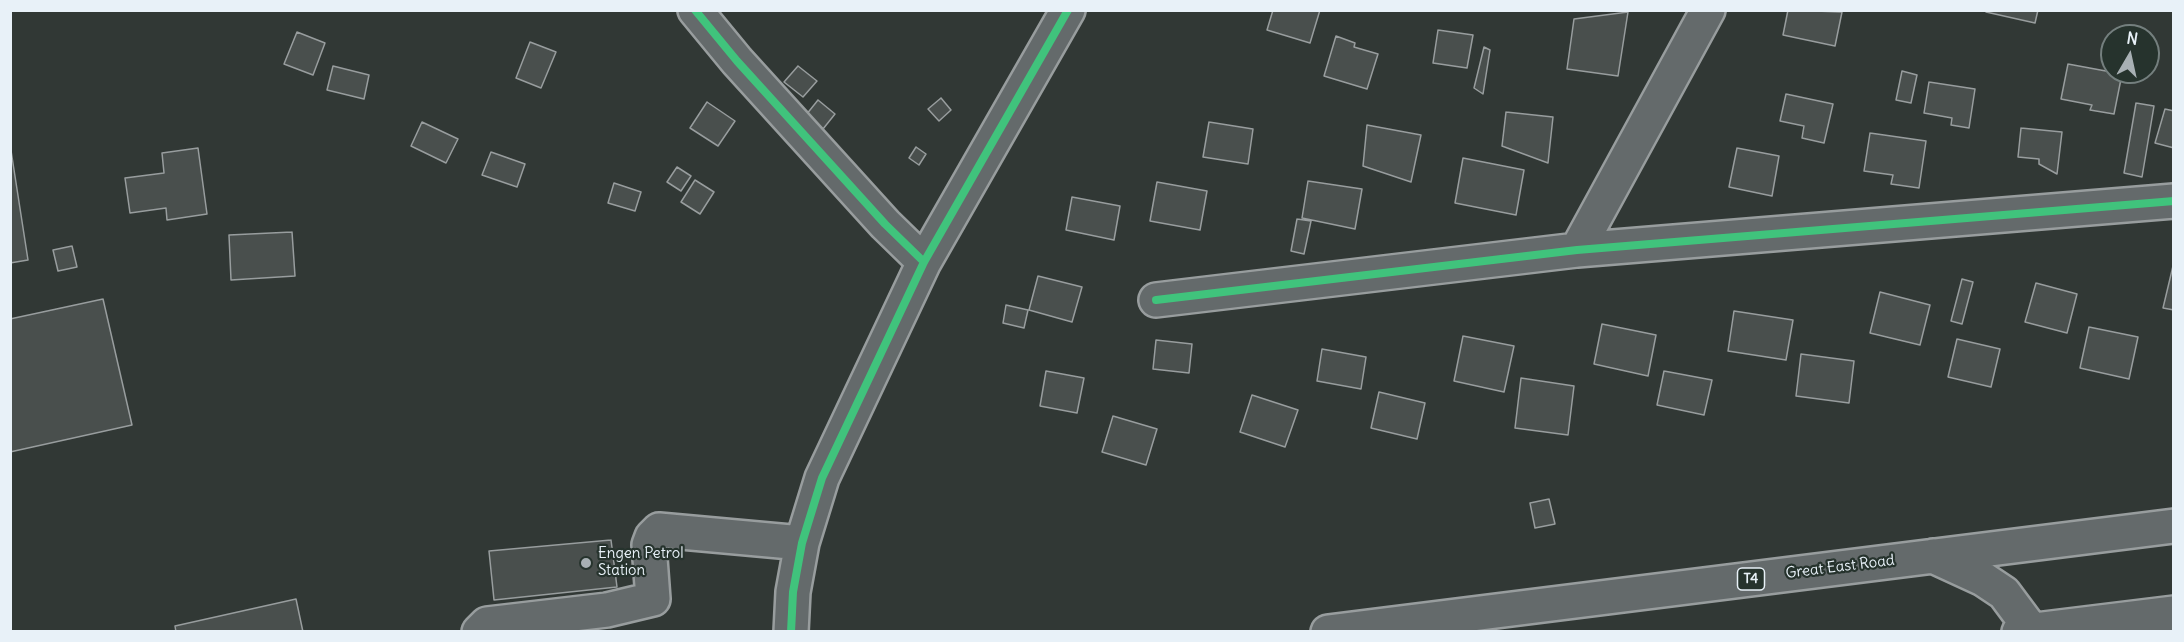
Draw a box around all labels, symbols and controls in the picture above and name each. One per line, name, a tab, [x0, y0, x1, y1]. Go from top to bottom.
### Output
north arrow	[2100, 24, 2160, 84]
text: N	[2125, 27, 2140, 49]
place label: Engen Petrol Station	[598, 545, 683, 580]
street label: Great East Road	[1785, 551, 1895, 583]
marker: Engen Petrol Station	[579, 556, 593, 570]
road number: T4	[1738, 568, 1764, 590]

